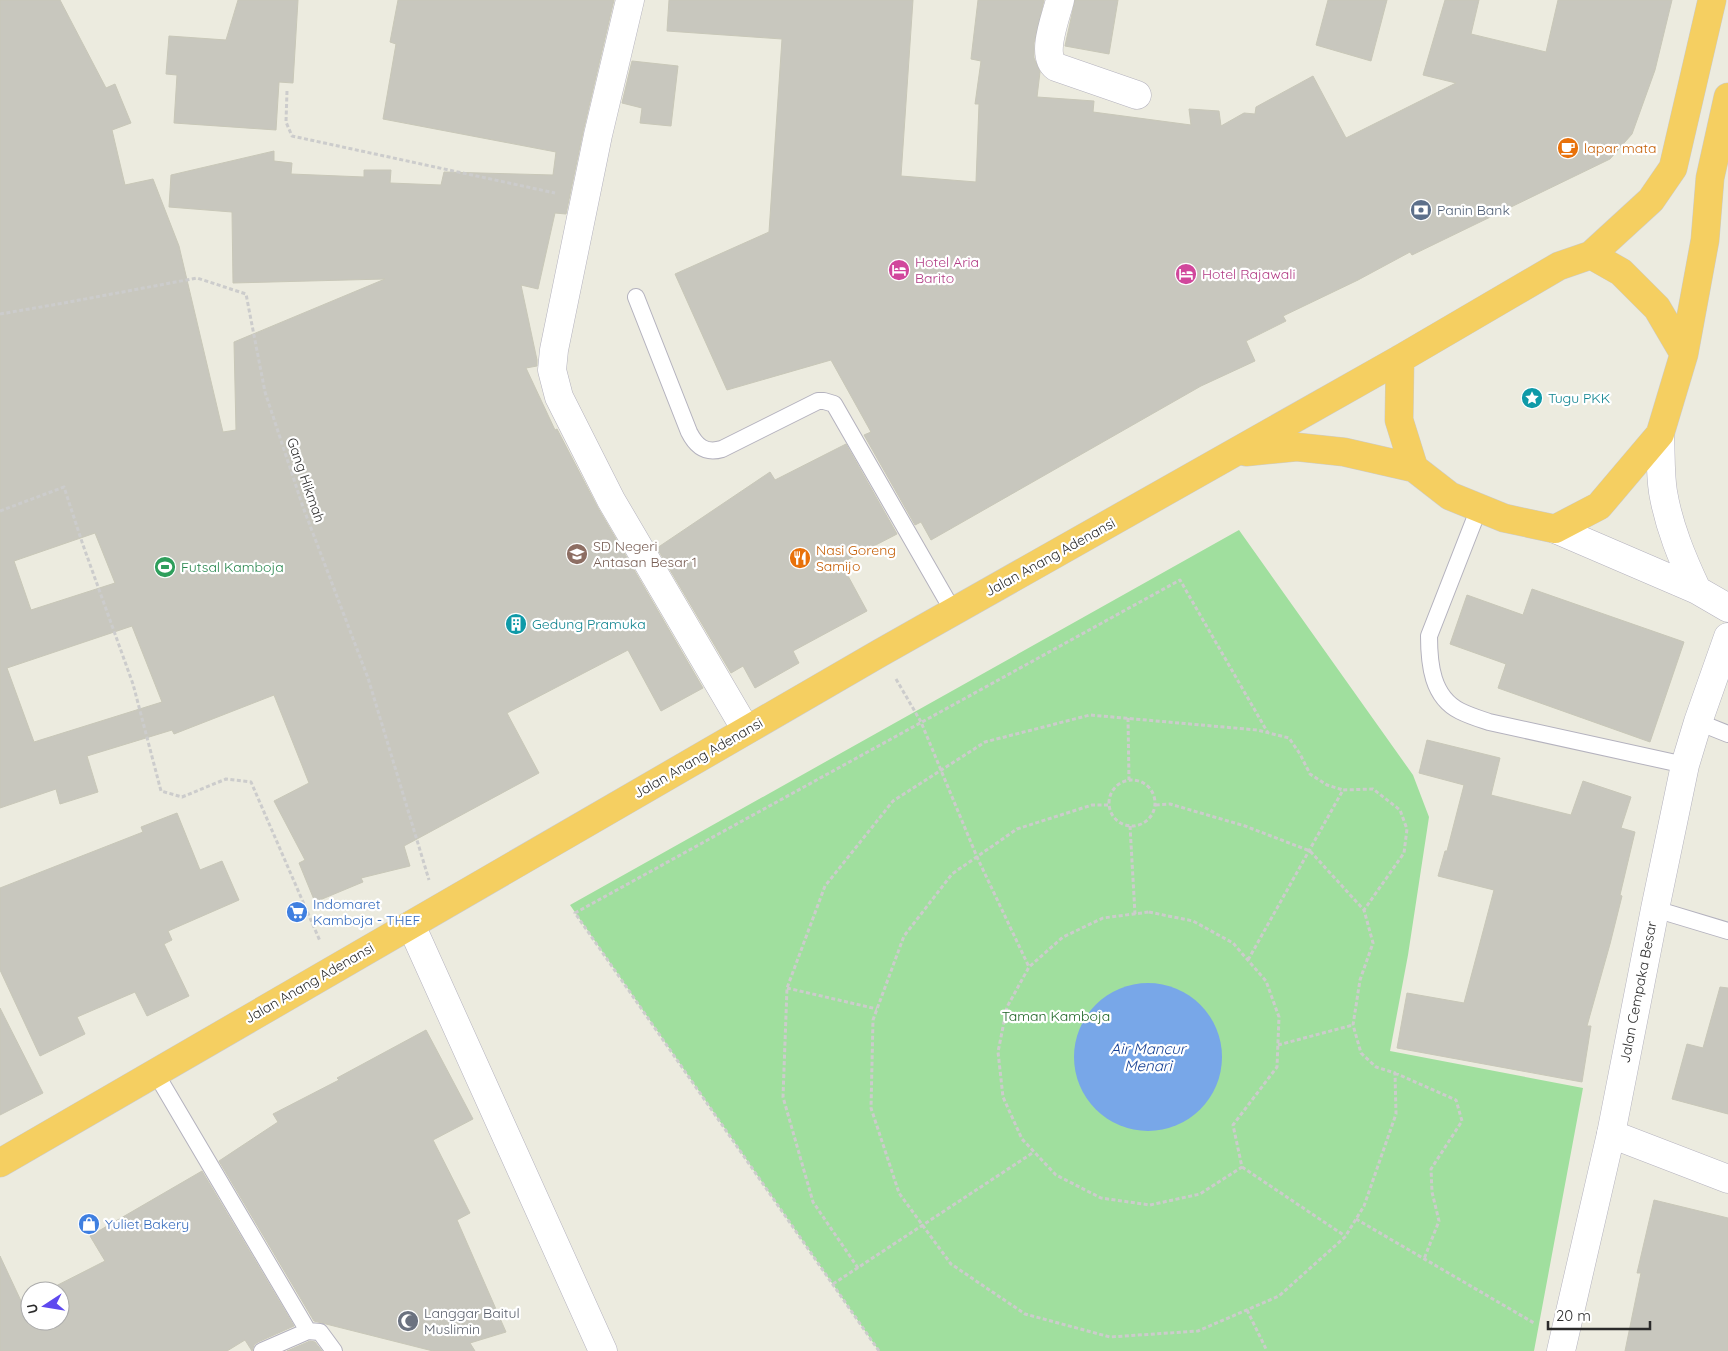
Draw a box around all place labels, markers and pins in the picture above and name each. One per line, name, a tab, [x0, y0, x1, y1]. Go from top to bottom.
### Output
cafe icon: lapar mata	[1556, 136, 1580, 160]
place label: lapar mata	[1584, 139, 1656, 157]
bank icon: Panin Bank	[1409, 198, 1433, 222]
place label: Panin Bank	[1437, 201, 1510, 219]
place label: Hotel Aria Barito	[915, 253, 979, 287]
hotel icon: Hotel Aria Barito	[887, 258, 911, 282]
hotel icon: Hotel Rajawali	[1174, 262, 1198, 286]
place label: Hotel Rajawali	[1202, 265, 1296, 283]
place icon: Tugu PKK	[1520, 386, 1544, 410]
place label: Tugu PKK	[1548, 389, 1610, 407]
place label: SD Negeri Antasan Besar 1	[593, 537, 697, 571]
place label: Nasi Goreng Samijo	[816, 541, 896, 575]
school or university icon: SD Negeri Antasan Besar 1	[565, 542, 589, 566]
restaurant icon: Nasi Goreng Samijo	[788, 546, 812, 570]
sports icon: Futsal Kamboja	[153, 555, 177, 579]
place label: Futsal Kamboja	[181, 558, 284, 576]
building icon: Gedung Pramuka	[504, 612, 528, 636]
place label: Gedung Pramuka	[532, 615, 646, 633]
place label: Indomaret Kamboja - THEF	[313, 895, 420, 929]
supermarket icon: Indomaret Kamboja - THEF	[285, 900, 309, 924]
shop icon: Yuliet Bakery	[77, 1212, 101, 1236]
place label: Yuliet Bakery	[105, 1215, 189, 1233]
place label: Langgar Baitul Muslimin	[424, 1304, 520, 1338]
mosque icon: Langgar Baitul Muslimin	[396, 1309, 420, 1333]

